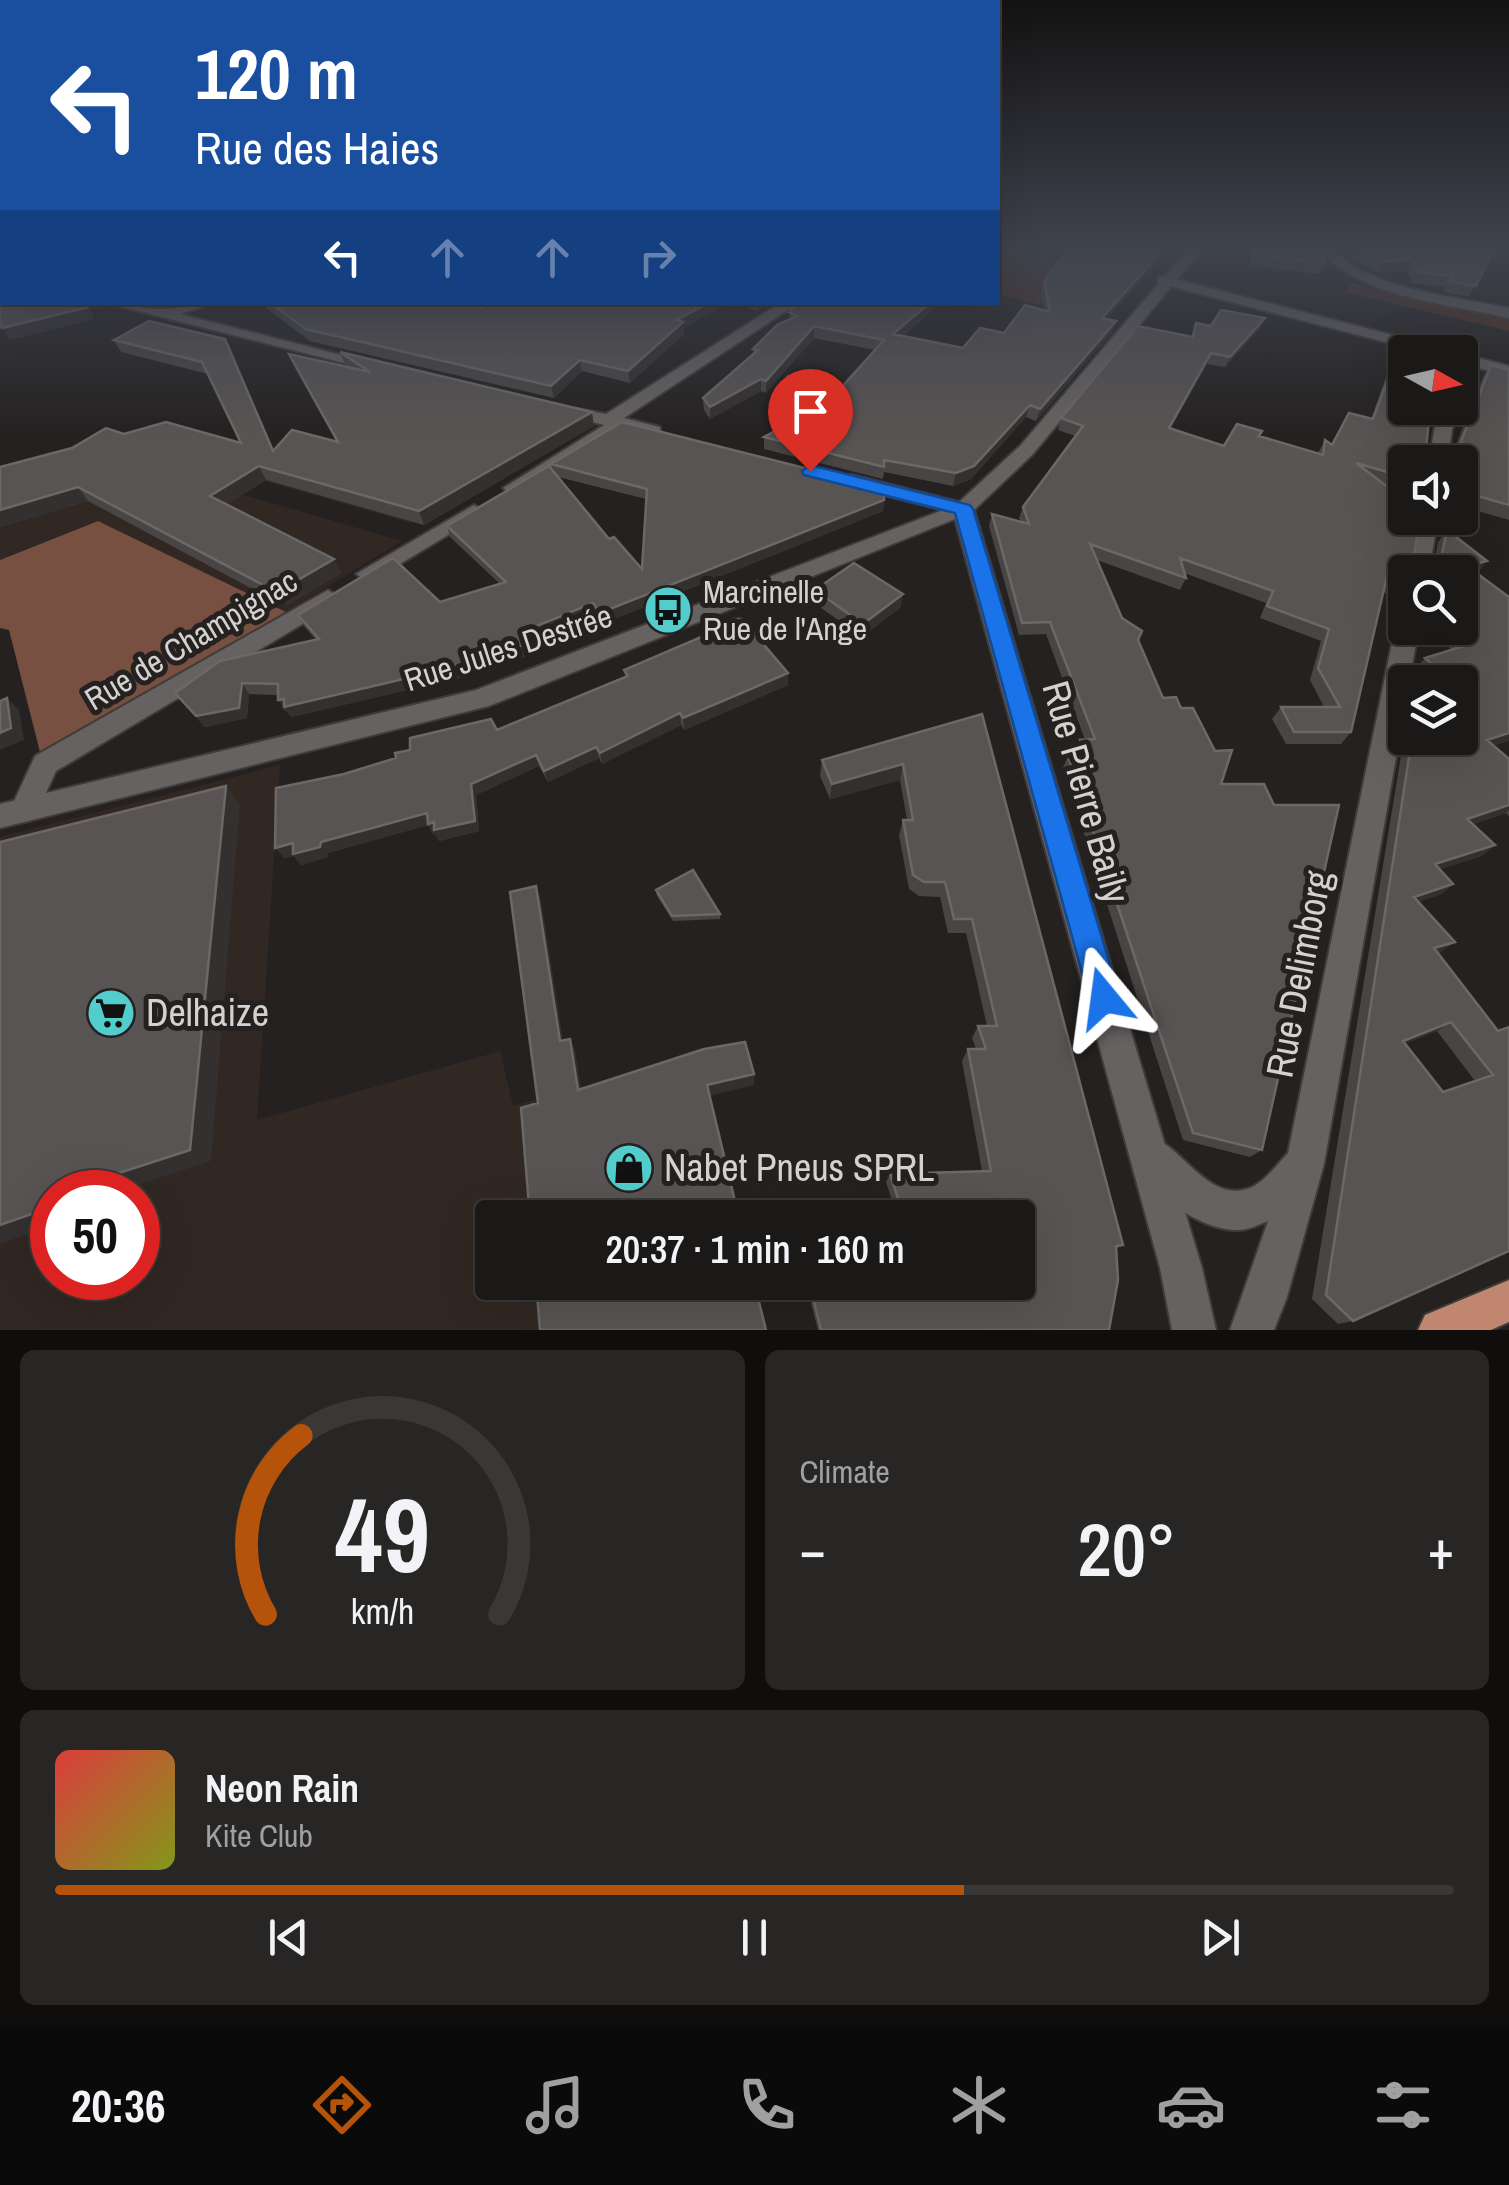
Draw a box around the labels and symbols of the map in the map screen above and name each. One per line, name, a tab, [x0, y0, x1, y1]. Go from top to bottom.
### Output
north arrow	[1388, 335, 1478, 425]
pin	[768, 369, 853, 472]
street label: Rue de Champignac	[77, 559, 305, 720]
place label: Marcinelle Rue de l'Ange	[703, 570, 867, 650]
bus stop icon: Marcinelle Rue de l'Ange	[642, 584, 694, 636]
street label: Rue Jules Destrée	[399, 594, 617, 701]
street label: Rue Pierre Baily	[1030, 675, 1143, 909]
street label: Rue Delimborg	[1253, 866, 1344, 1082]
position arrow	[1052, 946, 1156, 1050]
supermarket icon: Delhaize	[85, 987, 137, 1039]
place label: Delhaize	[146, 987, 269, 1038]
shop icon: Nabet Pneus SPRL	[603, 1142, 655, 1194]
place label: Nabet Pneus SPRL	[664, 1142, 934, 1193]
speed limit sign: 50	[30, 1170, 160, 1300]

